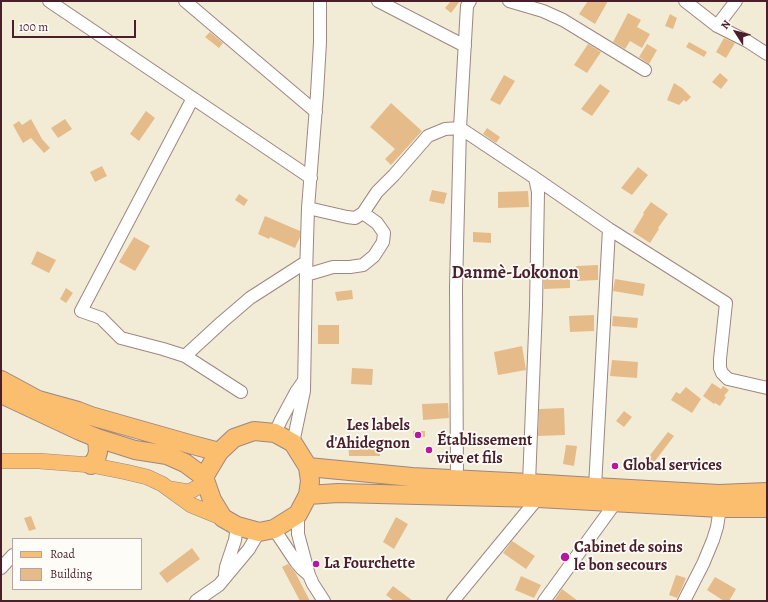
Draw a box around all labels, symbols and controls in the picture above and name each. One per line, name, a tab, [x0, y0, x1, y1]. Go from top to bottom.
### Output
scale bar	[14, 12, 138, 38]
north arrow	[716, 12, 756, 52]
text: N	[717, 17, 734, 32]
text: 100 m	[19, 19, 48, 35]
district label: Danmè-Lokonon	[451, 263, 579, 285]
place label: Les labels d'Ahidegnon	[326, 416, 410, 454]
marker: Les labels d'Ahidegnon	[413, 430, 423, 440]
place label: Établissement vive et fils	[437, 431, 532, 469]
marker: Établissement vive et fils	[424, 445, 434, 455]
place label: Global services	[623, 456, 722, 476]
marker: Global services	[610, 461, 620, 471]
legend	[12, 538, 142, 590]
place label: Cabinet de soins le bon secours	[574, 538, 683, 576]
text: Road	[50, 546, 75, 562]
marker: Cabinet de soins le bon secours	[559, 551, 571, 563]
place label: La Fourchette	[324, 554, 415, 574]
marker: La Fourchette	[311, 559, 321, 569]
text: Building	[50, 566, 92, 582]

